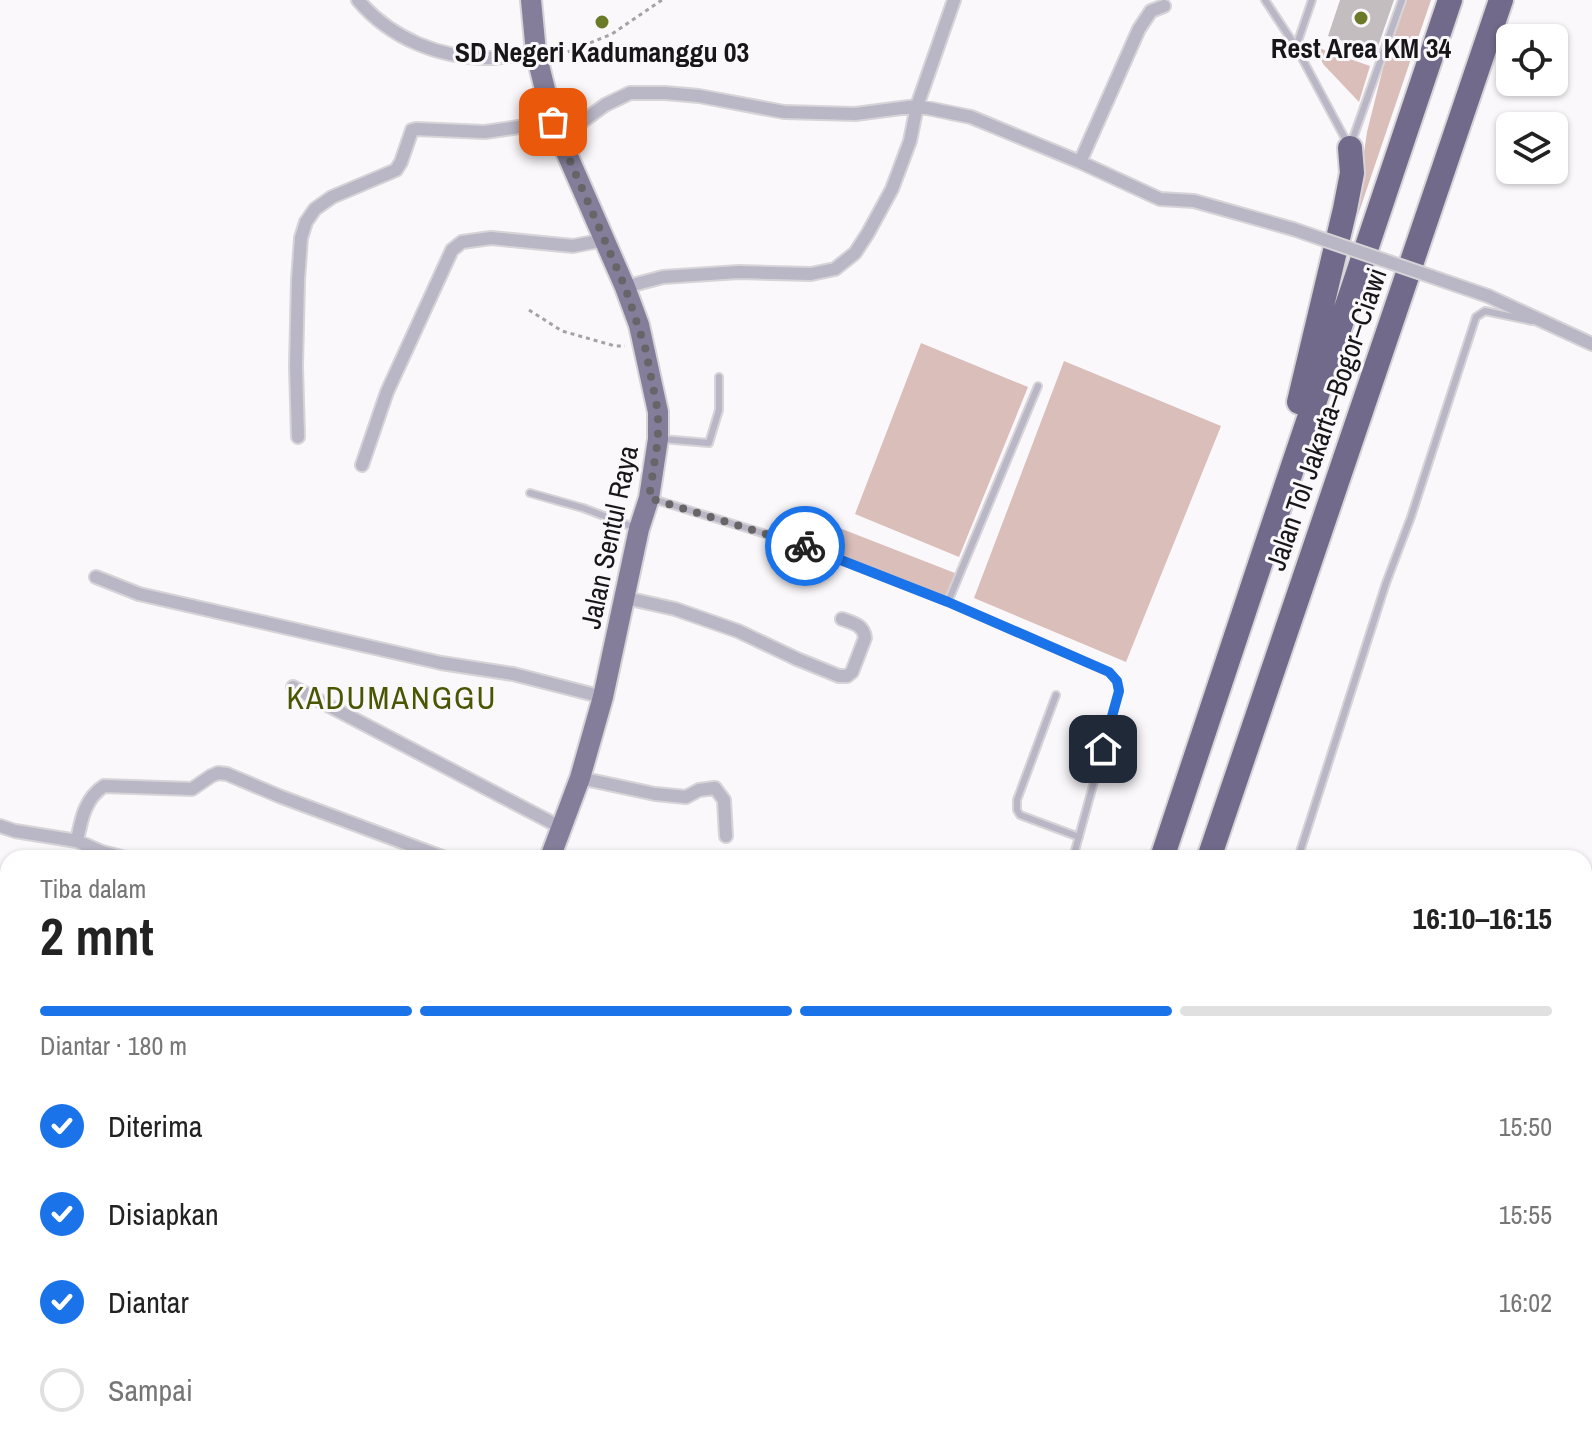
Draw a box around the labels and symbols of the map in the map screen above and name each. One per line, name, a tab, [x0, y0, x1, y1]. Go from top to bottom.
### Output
marker: Rest Area KM 34	[1352, 9, 1370, 27]
marker: SD Negeri Kadumanggu 03	[593, 13, 611, 31]
place label: Rest Area KM 34	[1271, 29, 1451, 67]
place label: SD Negeri Kadumanggu 03	[455, 33, 749, 71]
pin	[519, 88, 587, 156]
street label: Jalan Tol Jakarta–Bogor–Ciawi	[1256, 263, 1396, 575]
street label: Jalan Sentul Raya	[571, 442, 647, 632]
courier	[765, 506, 845, 586]
district label: KADUMANGGU	[287, 676, 497, 719]
pin	[1069, 715, 1137, 783]

